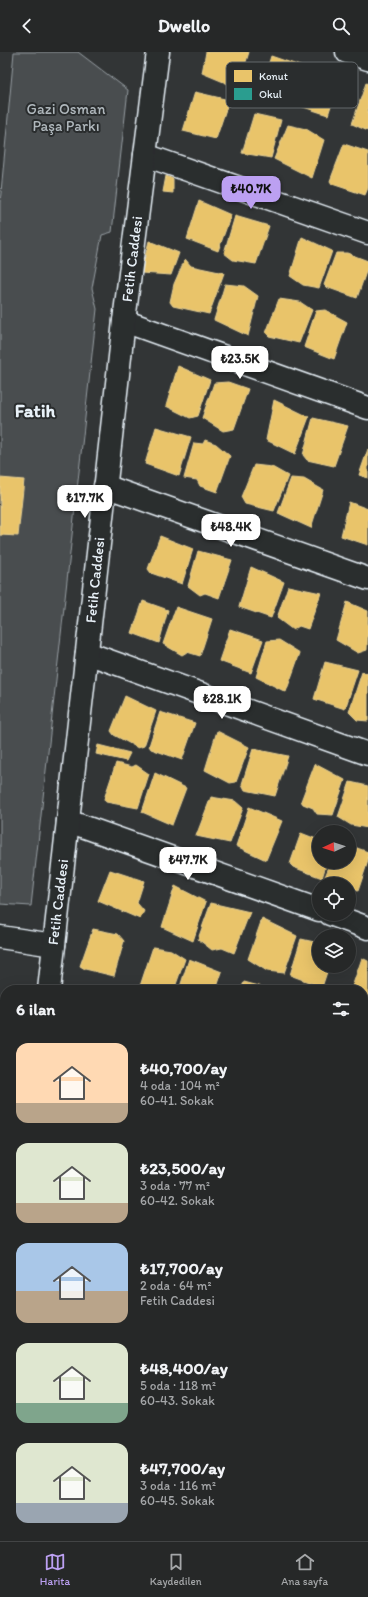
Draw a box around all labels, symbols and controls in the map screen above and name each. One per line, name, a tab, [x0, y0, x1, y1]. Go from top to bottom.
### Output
icon: back	[16, 15, 38, 37]
text: Dwello	[158, 15, 210, 37]
icon: search	[330, 15, 352, 37]
legend	[226, 62, 358, 108]
text: Konut	[259, 70, 288, 83]
text: Okul	[259, 88, 282, 101]
park label: Gazi Osman Paşa Parkı	[27, 100, 106, 135]
pin: ₺40.7K	[218, 176, 284, 210]
text: ₺40.7K	[231, 181, 271, 196]
street label: Fetih Caddesi	[118, 215, 146, 303]
pin: ₺23.5K	[207, 346, 273, 380]
text: ₺23.5K	[220, 351, 260, 366]
district label: Fatih	[15, 399, 56, 422]
pin: ₺17.7K	[52, 485, 118, 519]
text: ₺17.7K	[66, 490, 104, 505]
pin: ₺48.4K	[198, 514, 264, 548]
text: ₺48.4K	[210, 519, 252, 534]
street label: Fetih Caddesi	[82, 536, 108, 624]
pin: ₺28.1K	[189, 686, 255, 720]
text: ₺28.1K	[203, 691, 241, 706]
north arrow	[312, 825, 356, 869]
map controls	[312, 825, 356, 973]
pin: ₺47.7K	[155, 847, 221, 881]
text: ₺47.7K	[168, 852, 208, 867]
street label: Fetih Caddesi	[44, 858, 72, 946]
button: locate	[312, 877, 356, 921]
button: layers	[312, 929, 356, 973]
icon: filters	[330, 998, 352, 1020]
text: 6 ilan	[16, 999, 55, 1019]
text: ₺40,700/ay	[140, 1058, 227, 1078]
icon: home	[48, 1059, 96, 1107]
text: 4 oda · 104 m²	[140, 1078, 220, 1093]
text: 60-41. Sokak	[140, 1093, 214, 1108]
text: ₺23,500/ay	[140, 1158, 225, 1178]
icon: home	[48, 1159, 96, 1207]
text: 3 oda · 77 m²	[140, 1178, 210, 1193]
text: 60-42. Sokak	[140, 1193, 215, 1208]
text: ₺17,700/ay	[140, 1258, 223, 1278]
icon: home	[48, 1259, 96, 1307]
text: 2 oda · 64 m²	[140, 1278, 212, 1293]
text: Fetih Caddesi	[140, 1293, 215, 1308]
text: ₺48,400/ay	[140, 1358, 228, 1378]
icon: home	[48, 1359, 96, 1407]
text: 5 oda · 118 m²	[140, 1378, 216, 1393]
text: 60-43. Sokak	[140, 1393, 215, 1408]
text: ₺47,700/ay	[140, 1458, 225, 1478]
icon: home	[48, 1459, 96, 1507]
text: 3 oda · 116 m²	[140, 1478, 216, 1493]
text: 60-45. Sokak	[140, 1493, 215, 1508]
tab: Harita	[40, 1551, 70, 1588]
tab: Kaydedilen	[150, 1551, 202, 1588]
tab: Ana sayfa	[281, 1551, 328, 1588]

